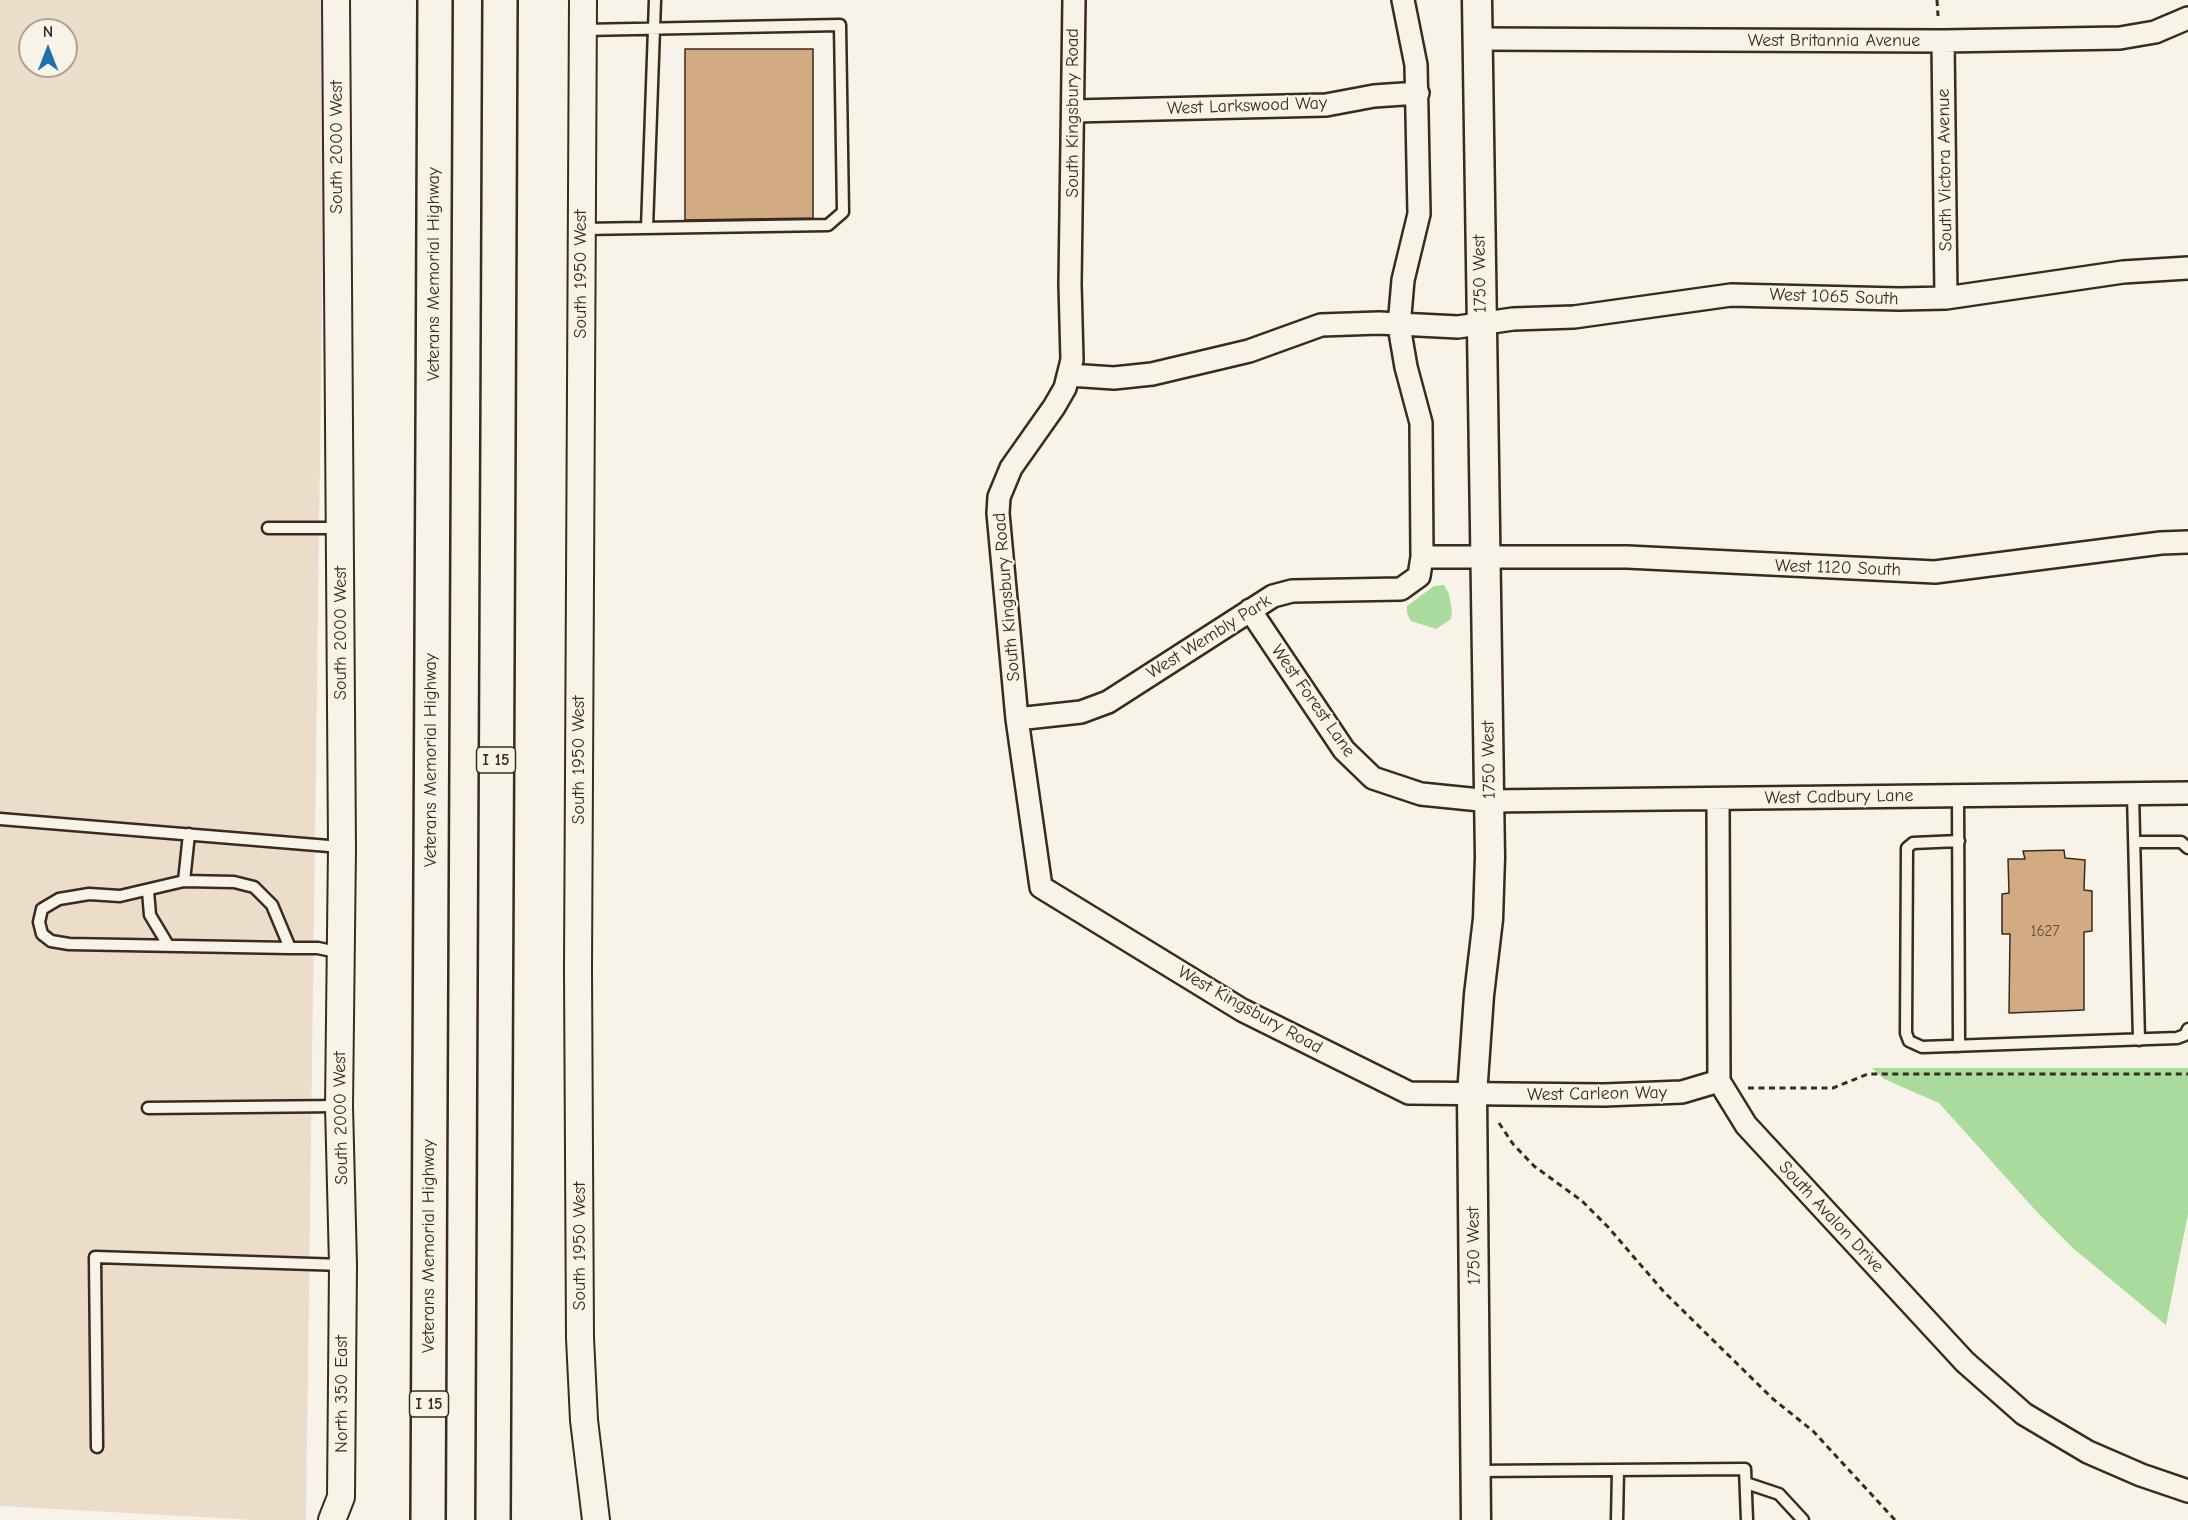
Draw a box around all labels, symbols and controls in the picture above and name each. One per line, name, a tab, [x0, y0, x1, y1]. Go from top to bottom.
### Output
north arrow	[18, 18, 78, 78]
text: N	[43, 23, 53, 41]
street label: South Kingsbury Road	[1062, 28, 1084, 198]
street label: West Britannia Avenue	[1748, 30, 1920, 52]
street label: South 2000 West	[326, 80, 348, 214]
street label: South Victora Avenue	[1933, 88, 1957, 252]
street label: West Larkswood Way	[1167, 92, 1327, 120]
street label: Veterans Memorial Highway	[423, 167, 445, 381]
street label: South 1950 West	[570, 210, 592, 338]
street label: 1750 West	[1469, 235, 1491, 313]
street label: West 1065 South	[1769, 284, 1899, 310]
street label: South Kingsbury Road	[989, 512, 1025, 682]
street label: West 1120 South	[1775, 555, 1901, 581]
street label: South 2000 West	[330, 566, 352, 700]
street label: West Wembly Park	[1143, 590, 1275, 684]
street label: West Forest Lane	[1266, 641, 1360, 761]
street label: Veterans Memorial Highway	[420, 653, 442, 867]
street label: South 1950 West	[568, 696, 590, 824]
street label: 1750 West	[1478, 721, 1500, 799]
road number: I 15	[476, 747, 516, 773]
street label: West Cadbury Lane	[1764, 785, 1914, 809]
house number: 1627	[2031, 923, 2059, 941]
street label: West Kingsbury Road	[1174, 961, 1326, 1059]
street label: South 2000 West	[329, 1051, 353, 1185]
street label: West Carleon Way	[1527, 1082, 1667, 1106]
street label: Veterans Memorial Highway	[418, 1139, 440, 1353]
street label: South Avalon Drive	[1774, 1157, 1888, 1277]
street label: South 1950 West	[569, 1182, 591, 1310]
street label: 1750 West	[1463, 1207, 1485, 1285]
street label: North 350 East	[331, 1335, 353, 1453]
road number: I 15	[410, 1391, 448, 1417]

